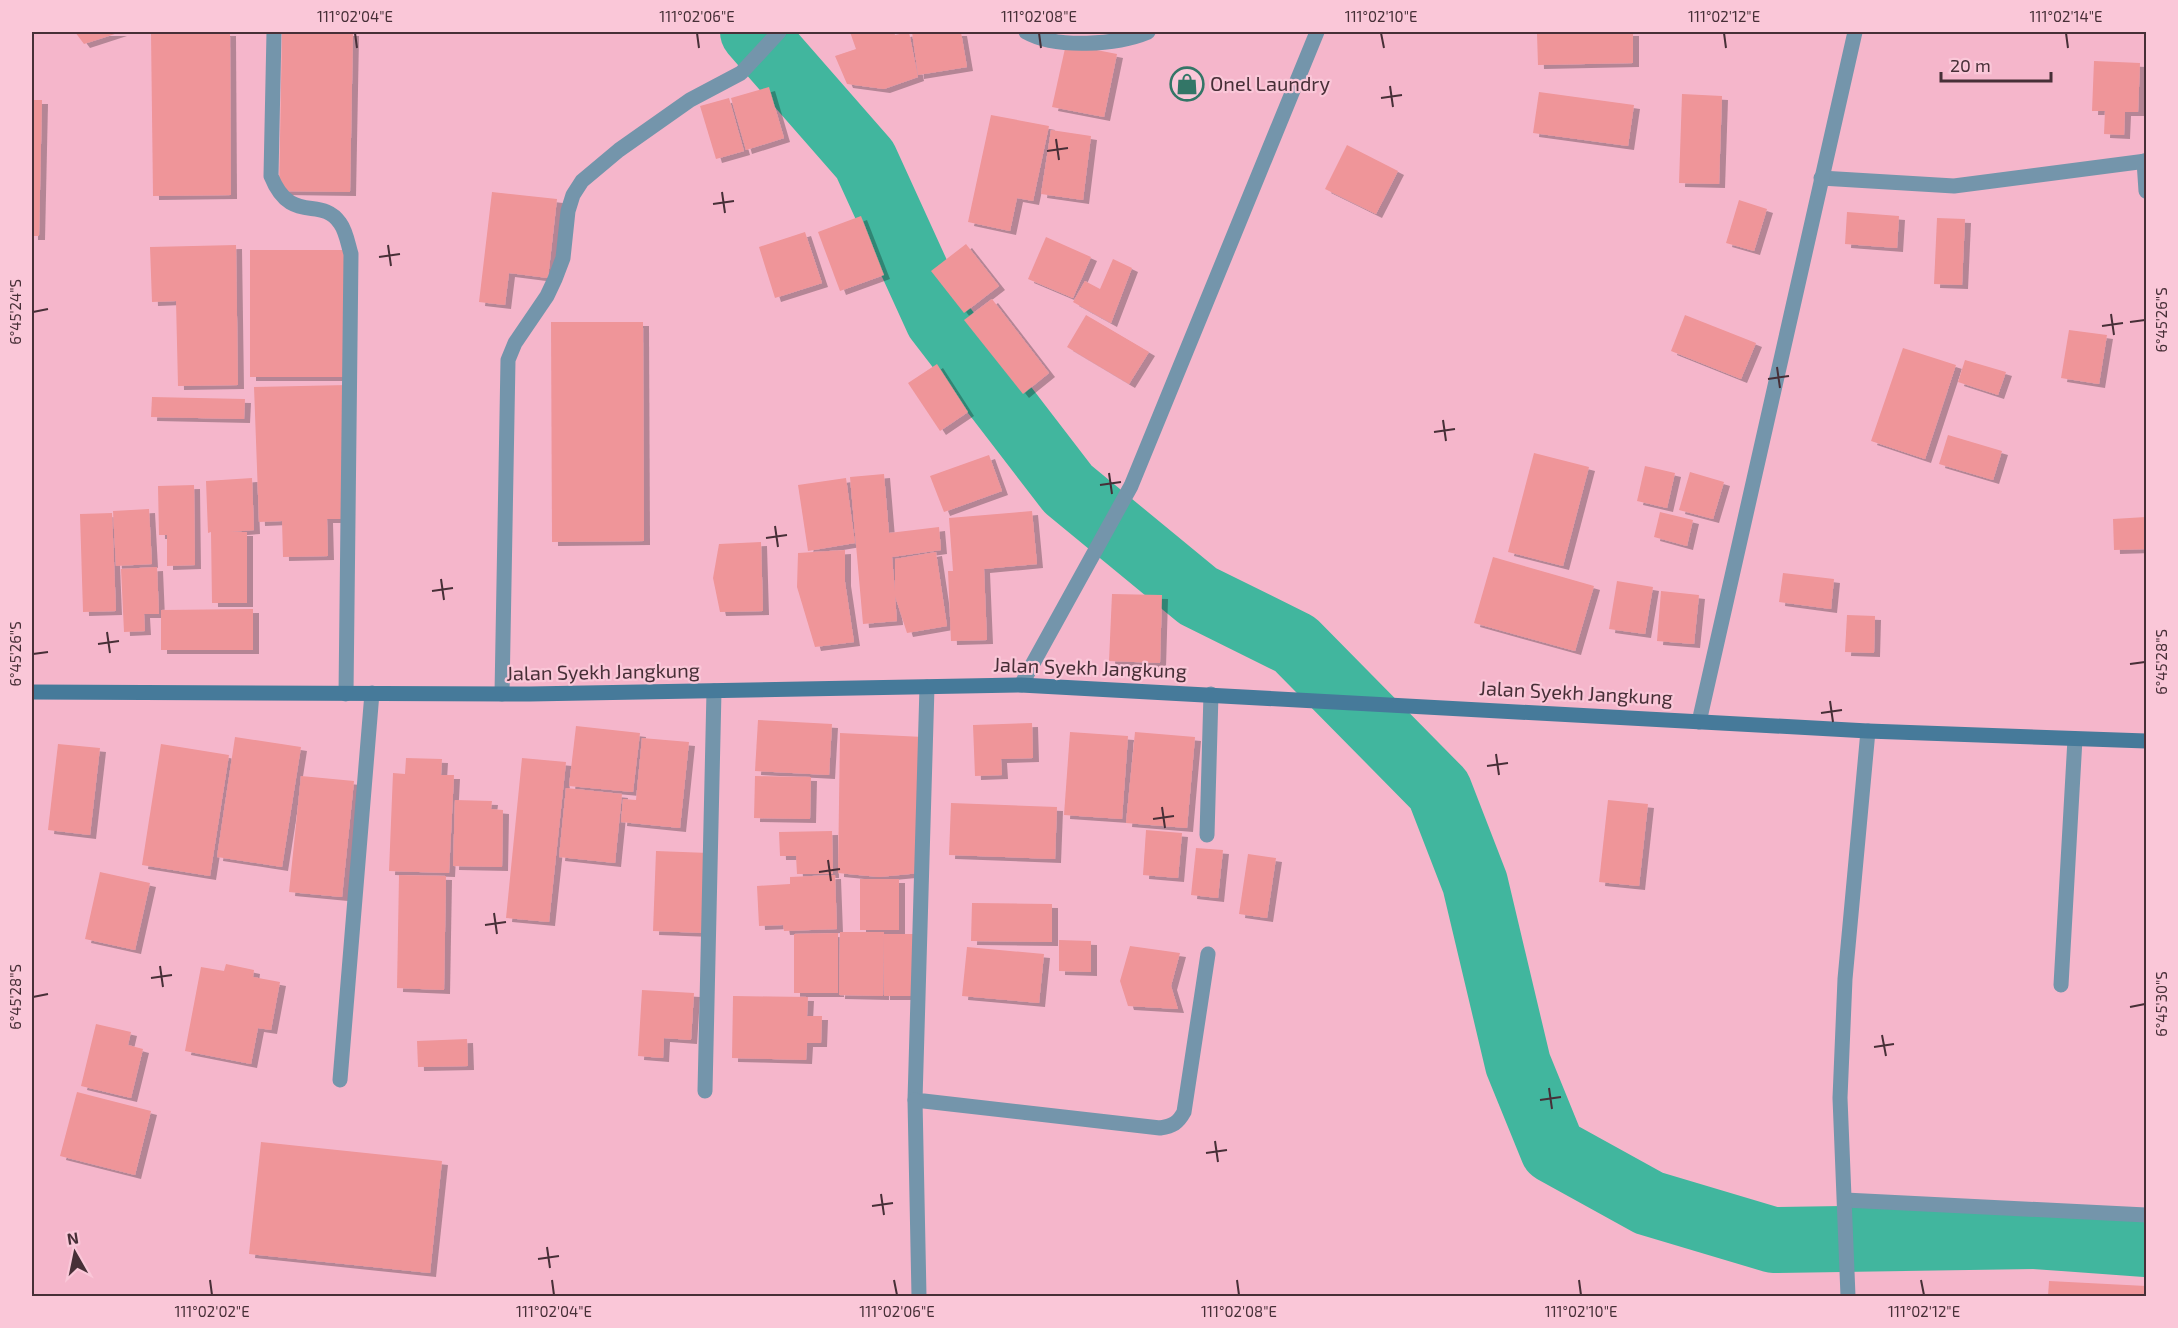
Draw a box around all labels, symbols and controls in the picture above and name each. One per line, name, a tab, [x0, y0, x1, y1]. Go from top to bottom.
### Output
text: 111°02'04"E	[317, 7, 393, 25]
text: 111°02'06"E	[659, 7, 735, 25]
text: 111°02'08"E	[1001, 7, 1077, 25]
text: 111°02'10"E	[1345, 7, 1417, 25]
text: 111°02'12"E	[1688, 7, 1760, 25]
text: 111°02'14"E	[2030, 7, 2102, 25]
scale bar	[1941, 45, 2050, 83]
text: 20 m	[1950, 54, 1991, 76]
shop icon: Onel Laundry	[1169, 66, 1205, 102]
place label: Onel Laundry	[1210, 71, 1330, 95]
text: 6°45'24"S	[6, 279, 24, 345]
text: 6°45'26"S	[2152, 287, 2170, 353]
text: 6°45'26"S	[6, 621, 24, 687]
text: 6°45'28"S	[2152, 629, 2170, 695]
street label: Jalan Syekh Jangkung	[993, 652, 1187, 682]
street label: Jalan Syekh Jangkung	[506, 657, 700, 685]
street label: Jalan Syekh Jangkung	[1479, 675, 1673, 709]
text: 6°45'28"S	[6, 964, 24, 1030]
text: 6°45'30"S	[2152, 971, 2170, 1037]
north arrow	[45, 1223, 105, 1283]
text: N	[65, 1227, 80, 1248]
text: 111°02'02"E	[174, 1302, 250, 1320]
text: 111°02'04"E	[516, 1302, 592, 1320]
text: 111°02'06"E	[859, 1302, 935, 1320]
text: 111°02'08"E	[1201, 1302, 1277, 1320]
text: 111°02'10"E	[1545, 1302, 1617, 1320]
text: 111°02'12"E	[1888, 1302, 1960, 1320]

